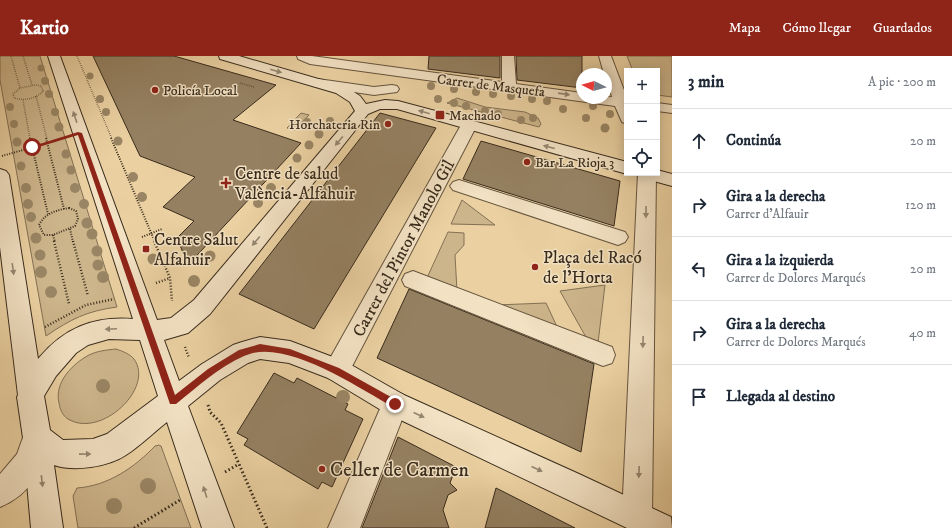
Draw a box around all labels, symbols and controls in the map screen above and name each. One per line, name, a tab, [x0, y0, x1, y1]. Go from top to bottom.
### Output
text: Kartio	[20, 17, 69, 40]
text: Mapa	[729, 19, 760, 37]
text: Cómo llegar	[782, 19, 851, 37]
text: Guardados	[873, 19, 932, 37]
one-way arrow	[270, 68, 282, 74]
north arrow	[576, 68, 612, 104]
map controls	[624, 68, 660, 176]
button: +	[624, 68, 660, 104]
street label: Carrer de Masquefa	[436, 70, 546, 102]
text: 3 min	[688, 71, 724, 93]
text: A pie · 200 m	[868, 74, 936, 90]
place label: Policía Local	[163, 82, 238, 100]
marker: Policía Local	[150, 85, 160, 95]
one-way arrow	[558, 91, 570, 97]
button: −	[624, 104, 660, 140]
place label: Machado	[449, 107, 501, 125]
one-way arrow	[417, 109, 429, 115]
marker: Machado	[434, 109, 446, 121]
one-way arrow	[71, 111, 77, 123]
place label: Horchateria Rin	[289, 116, 381, 134]
marker: Horchateria Rin	[383, 119, 393, 129]
icon: ahead	[688, 130, 710, 152]
text: Continúa	[726, 131, 781, 150]
text: 20 m	[910, 133, 936, 149]
one-way arrow	[334, 136, 343, 147]
route start	[23, 138, 41, 156]
button: locate	[624, 140, 660, 176]
one-way arrow	[543, 144, 555, 150]
place label: Bar La Rioja 3	[535, 154, 614, 172]
street label: Carrer del Pintor Manolo Gil	[348, 156, 460, 341]
marker: Bar La Rioja 3	[522, 157, 532, 167]
place label: Centre de salud València-Alfahuir	[234, 163, 356, 205]
marker: Centre de salud València-Alfahuir	[220, 177, 232, 189]
text: Gira a la derecha	[726, 187, 825, 206]
icon: right	[688, 194, 710, 216]
text: 120 m	[905, 197, 936, 213]
one-way arrow	[643, 206, 649, 219]
text: Carrer d'Alfauir	[726, 206, 809, 222]
place label: Centre Salut Alfahuir	[154, 229, 239, 271]
one-way arrow	[252, 236, 260, 247]
marker: Centre Salut Alfahuir	[141, 244, 151, 254]
place label: Plaça del Racó de l'Horta	[543, 247, 642, 289]
text: Gira a la izquierda	[726, 251, 834, 270]
icon: left	[688, 258, 710, 280]
text: 20 m	[910, 261, 936, 277]
marker: Plaça del Racó de l'Horta	[530, 262, 540, 272]
one-way arrow	[10, 263, 16, 275]
text: Carrer de Dolores Marqués	[726, 270, 866, 286]
text: Gira a la derecha	[726, 315, 825, 334]
icon: right	[688, 322, 710, 344]
text: 40 m	[909, 325, 936, 341]
one-way arrow	[104, 326, 117, 332]
text: Carrer de Dolores Marqués	[726, 334, 866, 350]
one-way arrow	[639, 336, 646, 348]
icon: arrive	[688, 386, 710, 408]
text: Llegada al destino	[726, 387, 835, 406]
route end	[386, 395, 404, 413]
one-way arrow	[413, 412, 425, 418]
one-way arrow	[79, 450, 91, 457]
place label: Celler de Carmen	[330, 458, 470, 483]
marker: Celler de Carmen	[317, 464, 327, 474]
one-way arrow	[532, 466, 543, 472]
one-way arrow	[635, 466, 642, 478]
one-way arrow	[39, 475, 45, 487]
one-way arrow	[201, 485, 207, 497]

